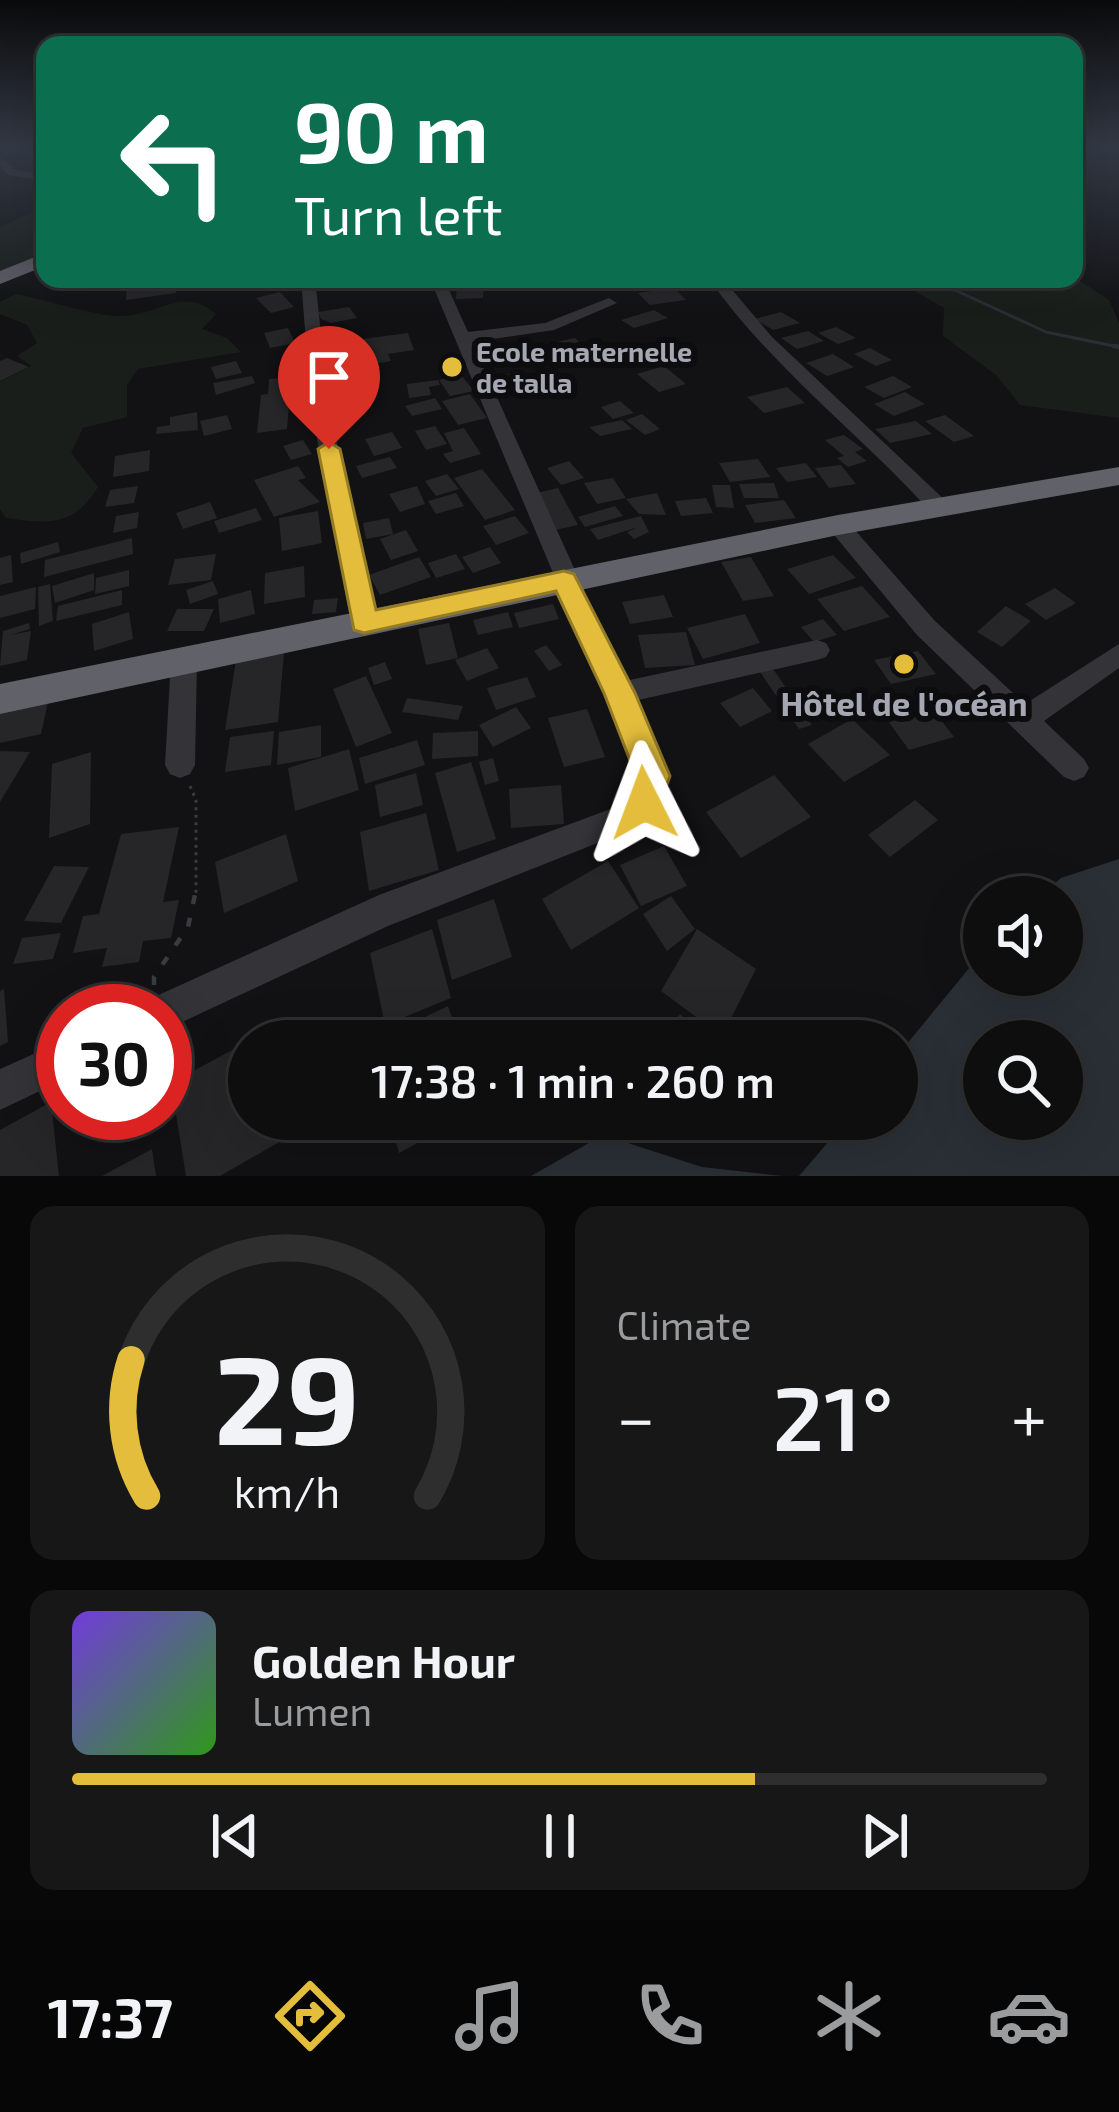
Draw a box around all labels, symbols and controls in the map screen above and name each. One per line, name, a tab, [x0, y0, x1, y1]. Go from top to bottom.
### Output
text: 90 m	[294, 79, 489, 180]
icon: left	[96, 84, 252, 240]
text: Turn left	[294, 181, 503, 246]
pin	[278, 326, 380, 449]
place label: Ecole maternelle de talla	[476, 335, 692, 398]
icon: arrive	[296, 344, 362, 410]
marker: Ecole maternelle de talla	[439, 354, 465, 380]
marker: Hôtel de l'océan	[891, 651, 917, 677]
place label: Hôtel de l'océan	[781, 683, 1027, 723]
position arrow	[581, 740, 707, 866]
map controls	[963, 876, 1083, 1140]
button: sound	[963, 876, 1083, 996]
speed limit sign: 30	[36, 984, 192, 1140]
button: search	[963, 1020, 1083, 1140]
text: 17:38 · 1 min · 260 m	[371, 1053, 775, 1107]
text: Climate	[617, 1301, 751, 1348]
text: 29	[214, 1320, 360, 1470]
text: 21°	[772, 1361, 893, 1469]
text: −	[617, 1376, 655, 1455]
text: +	[1011, 1376, 1047, 1455]
text: km/h	[234, 1465, 340, 1517]
text: Golden Hour	[252, 1633, 515, 1687]
text: Lumen	[252, 1687, 372, 1734]
icon: previous	[202, 1803, 268, 1869]
icon: pause	[527, 1803, 593, 1869]
icon: next	[852, 1803, 918, 1869]
icon: directions	[268, 1974, 352, 2058]
icon: music	[448, 1974, 532, 2058]
icon: phone	[628, 1974, 712, 2058]
icon: climate	[807, 1974, 891, 2058]
icon: car	[987, 1974, 1071, 2058]
text: 17:37	[48, 1984, 173, 2049]

